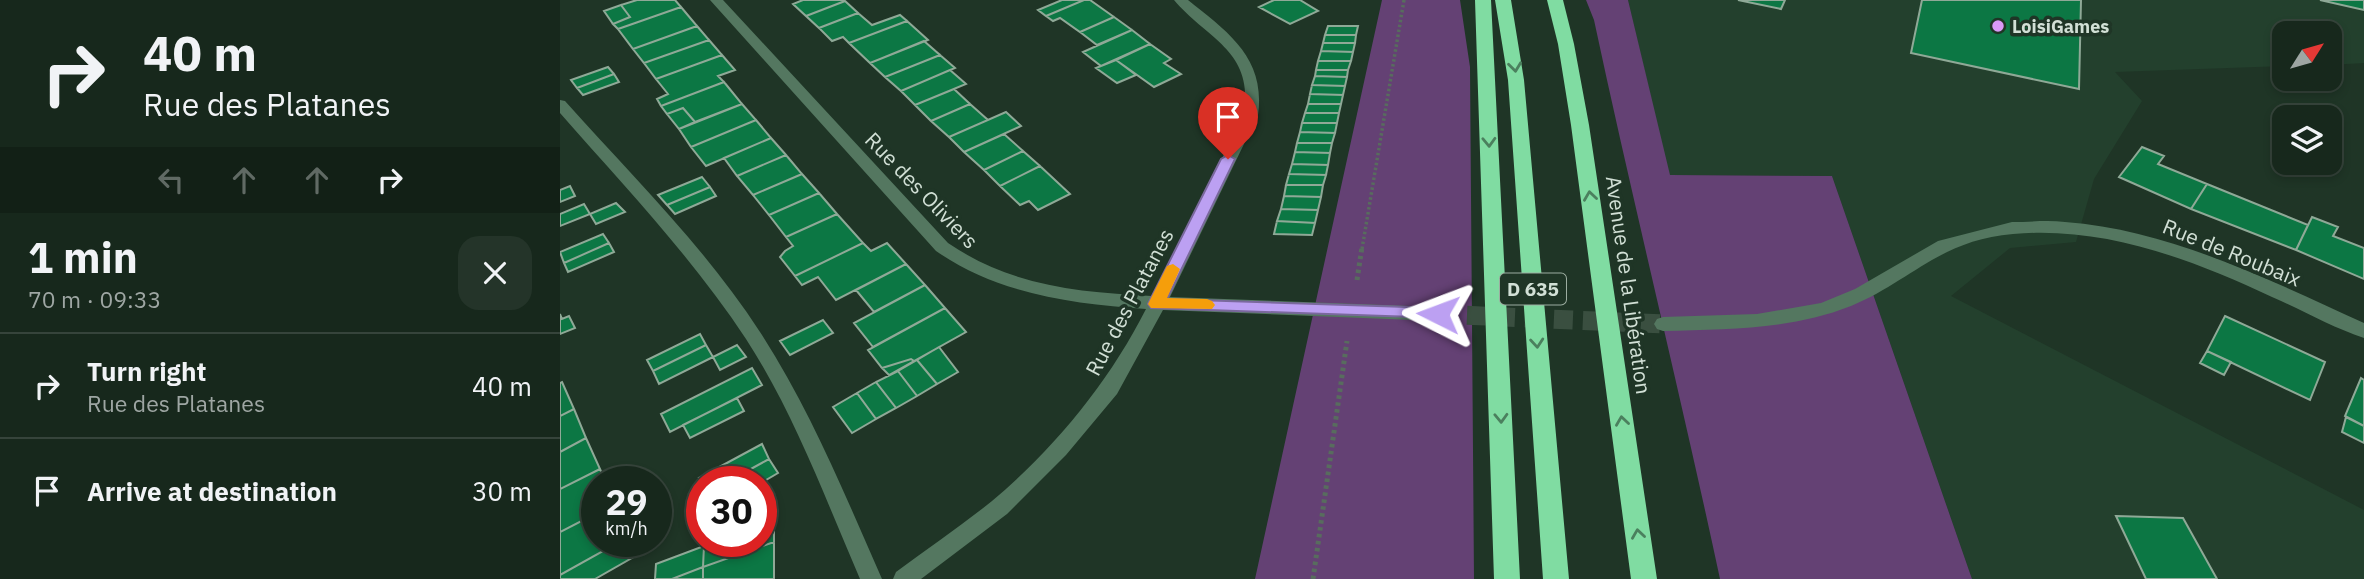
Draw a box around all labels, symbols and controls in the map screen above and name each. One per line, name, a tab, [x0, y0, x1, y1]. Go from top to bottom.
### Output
place label: LoisiGames	[2012, 15, 2109, 38]
marker: LoisiGames	[1990, 18, 2006, 34]
text: 40 m	[143, 21, 257, 84]
north arrow	[2272, 21, 2342, 91]
map controls	[2272, 21, 2342, 175]
icon: right	[28, 28, 119, 119]
one-way arrow	[1507, 61, 1522, 73]
text: Rue des Platanes	[143, 83, 391, 125]
pin	[1198, 87, 1258, 159]
icon: arrive	[1209, 98, 1247, 136]
button: layers	[2272, 105, 2342, 175]
street label: Rue des Oliviers	[859, 126, 985, 254]
one-way arrow	[1482, 136, 1497, 147]
icon: left	[152, 161, 190, 199]
icon: ahead	[225, 161, 263, 199]
icon: ahead	[298, 161, 336, 199]
icon: right	[371, 161, 409, 199]
street label: Avenue de la Libération	[1600, 174, 1658, 396]
one-way arrow	[1583, 190, 1598, 202]
street label: Rue de Roubaix	[2159, 212, 2306, 293]
street label: Rue des Platanes	[1078, 224, 1180, 380]
text: 1 min	[28, 230, 138, 285]
button: close	[458, 236, 532, 310]
road number: D 635	[1500, 274, 1566, 304]
position arrow	[1401, 277, 1475, 351]
text: 70 m · 09:33	[28, 284, 161, 314]
one-way arrow	[1529, 338, 1544, 349]
text: Turn right	[87, 354, 206, 388]
icon: right	[28, 367, 66, 405]
text: 40 m	[472, 369, 532, 403]
text: Rue des Platanes	[87, 388, 265, 418]
one-way arrow	[1493, 413, 1508, 424]
one-way arrow	[1615, 415, 1630, 427]
speed limit sign: 30	[686, 466, 777, 557]
icon: arrive	[28, 472, 66, 510]
text: Arrive at destination	[87, 474, 337, 508]
text: 30 m	[472, 474, 532, 508]
text: 29	[605, 479, 648, 525]
text: km/h	[605, 517, 648, 540]
one-way arrow	[1631, 528, 1646, 540]

